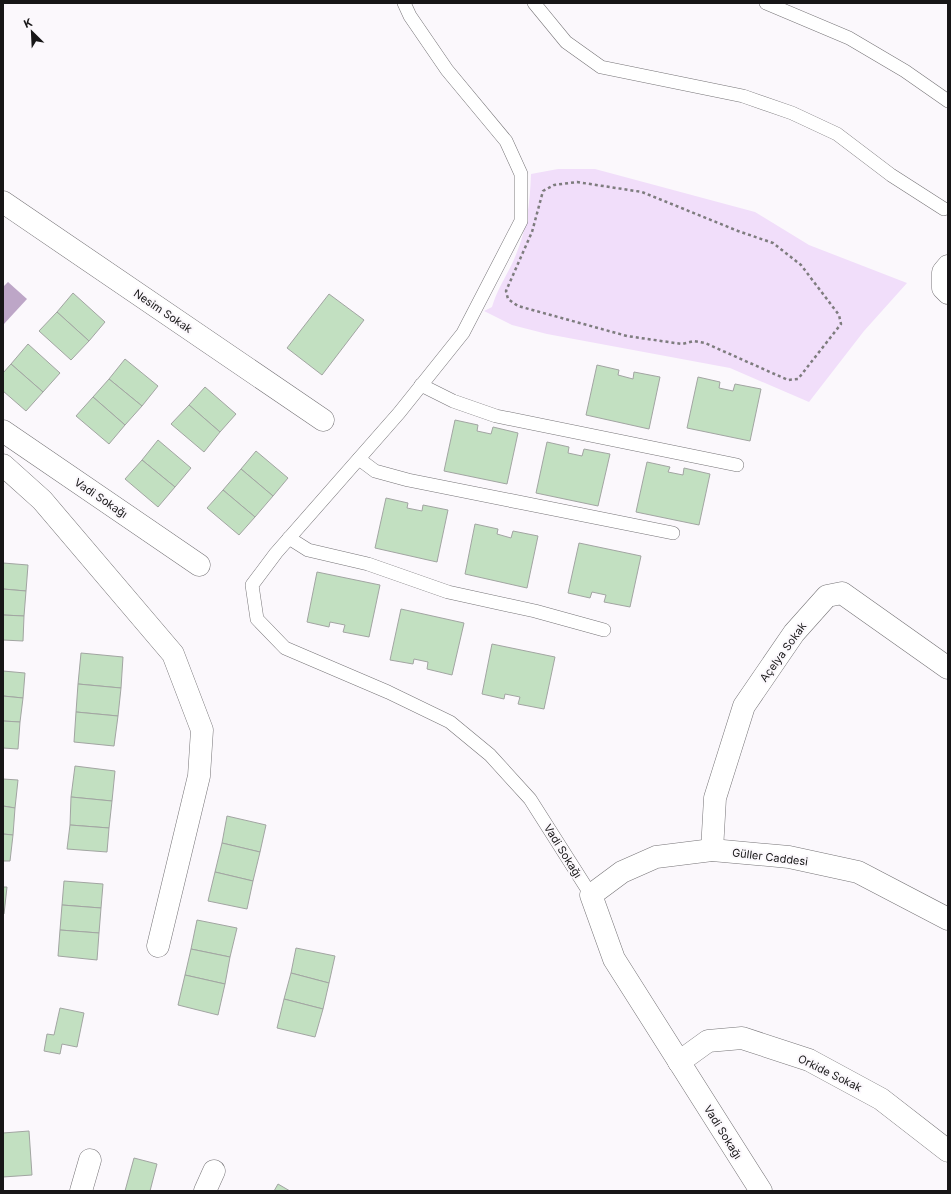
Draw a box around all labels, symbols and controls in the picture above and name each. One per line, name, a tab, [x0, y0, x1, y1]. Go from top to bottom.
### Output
north arrow	[12, 12, 52, 52]
text: K	[21, 15, 34, 31]
street label: Nesim Sokak	[131, 286, 195, 336]
street label: Vadi Sokağı	[72, 475, 130, 521]
street label: Açelya Sokak	[757, 619, 809, 685]
street label: Vadi Sokağı	[541, 821, 585, 881]
street label: Güller Caddesi	[731, 845, 809, 869]
street label: Orkide Sokak	[796, 1051, 864, 1095]
street label: Vadi Sokağı	[701, 1102, 745, 1162]

